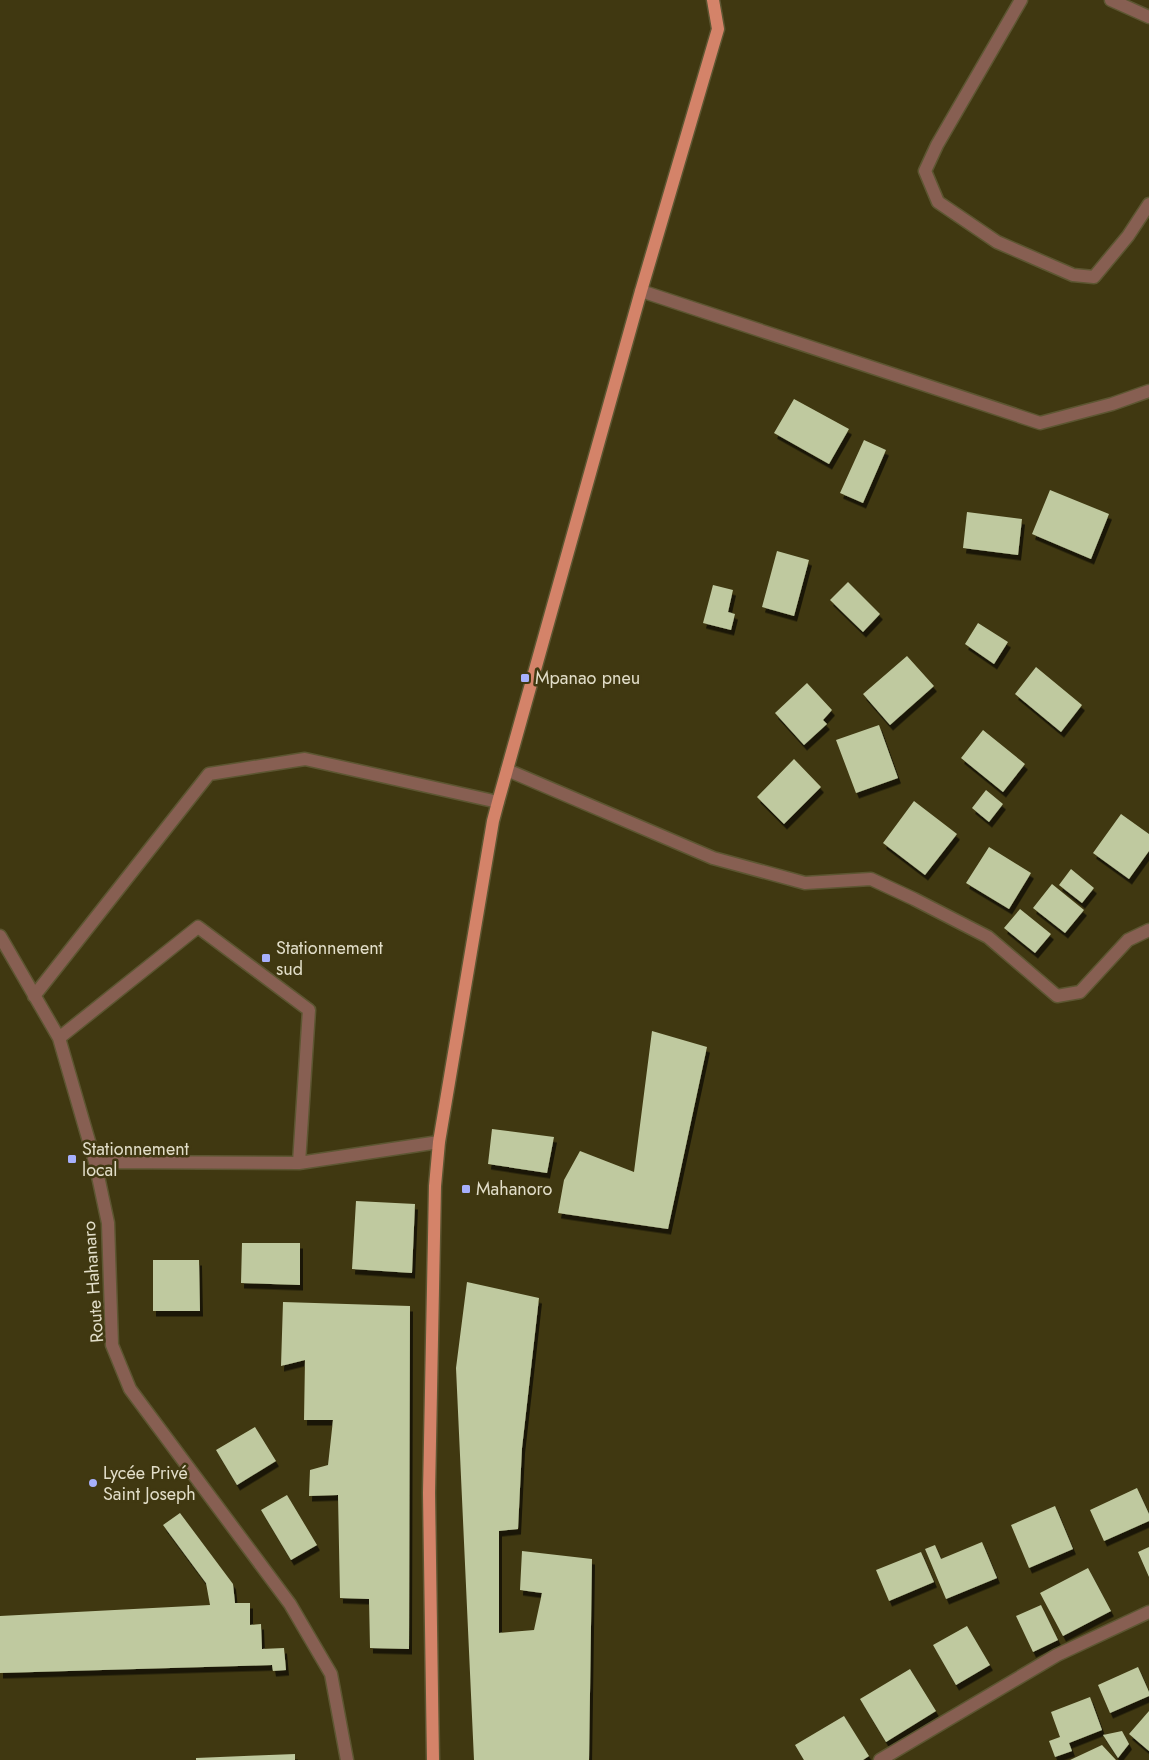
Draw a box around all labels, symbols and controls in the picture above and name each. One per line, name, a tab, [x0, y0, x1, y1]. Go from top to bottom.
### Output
place label: Mpanao pneu	[535, 665, 640, 691]
marker: Mpanao pneu	[519, 672, 531, 684]
place label: Stationnement sud	[276, 935, 384, 982]
marker: Stationnement sud	[260, 952, 272, 964]
place label: Stationnement local	[82, 1136, 190, 1183]
marker: Stationnement local	[66, 1153, 78, 1165]
place label: Mahanoro	[476, 1176, 553, 1202]
marker: Mahanoro	[460, 1183, 472, 1195]
street label: Route Hahanaro	[76, 1220, 110, 1344]
place label: Lycée Privé Saint Joseph	[103, 1460, 196, 1507]
marker: Lycée Privé Saint Joseph	[87, 1477, 99, 1489]

